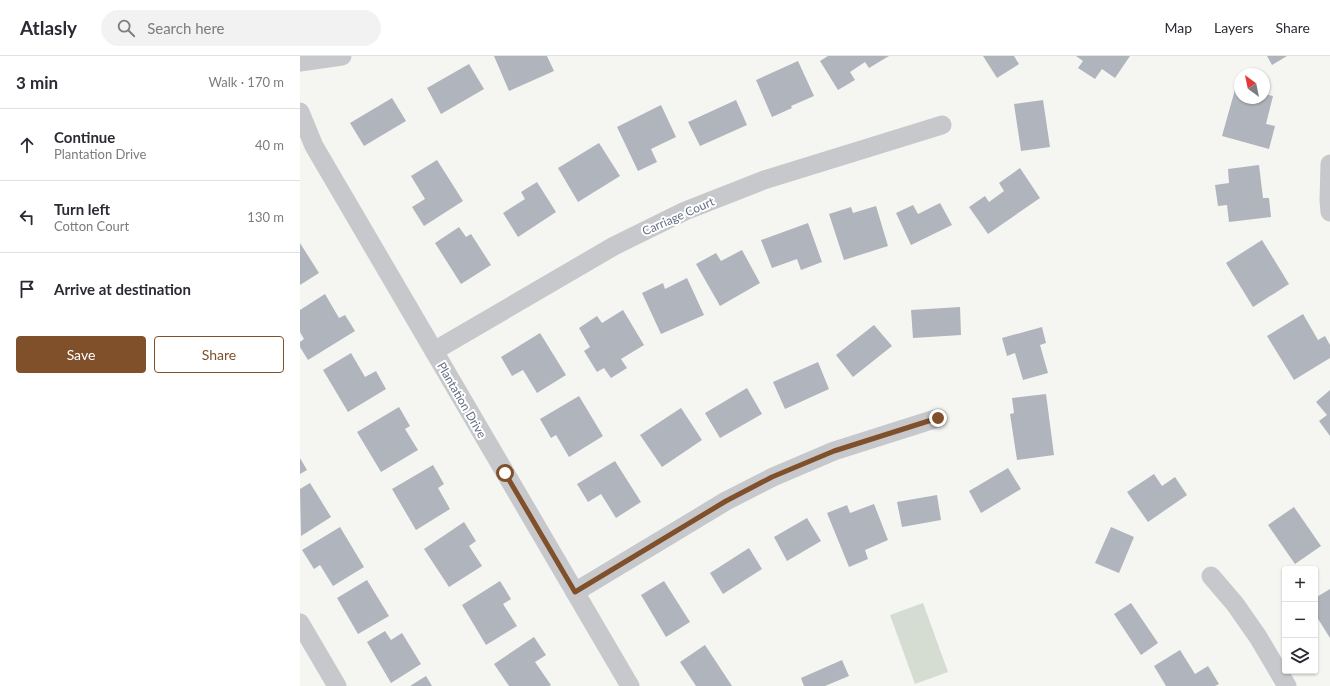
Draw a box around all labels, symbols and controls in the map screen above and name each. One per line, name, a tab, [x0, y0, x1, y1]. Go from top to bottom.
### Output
search box	[101, 10, 381, 46]
text: Atlasly	[20, 16, 77, 39]
icon: search	[115, 17, 137, 39]
text: Search here	[147, 19, 225, 37]
text: Map	[1164, 19, 1192, 36]
text: Layers	[1214, 19, 1254, 36]
text: Share	[1276, 19, 1310, 36]
north arrow	[1234, 68, 1270, 104]
text: 3 min	[16, 72, 58, 93]
text: Walk · 170 m	[208, 74, 284, 90]
text: Continue	[54, 128, 115, 146]
icon: ahead	[16, 134, 38, 156]
text: 40 m	[255, 137, 284, 153]
text: Plantation Drive	[54, 146, 146, 162]
street label: Carriage Court	[640, 193, 717, 239]
text: Turn left	[54, 200, 110, 218]
icon: left	[16, 206, 38, 228]
text: 130 m	[247, 209, 284, 225]
text: Cotton Court	[54, 218, 129, 234]
icon: arrive	[16, 278, 38, 300]
text: Arrive at destination	[54, 280, 191, 298]
button: Save	[16, 336, 146, 373]
button: Share	[154, 336, 284, 373]
street label: Plantation Drive	[434, 359, 490, 441]
route end	[929, 409, 947, 427]
route start	[496, 464, 514, 482]
map controls	[1282, 566, 1318, 674]
button: +	[1282, 566, 1318, 602]
button: −	[1282, 602, 1318, 638]
button: layers	[1282, 638, 1318, 674]

